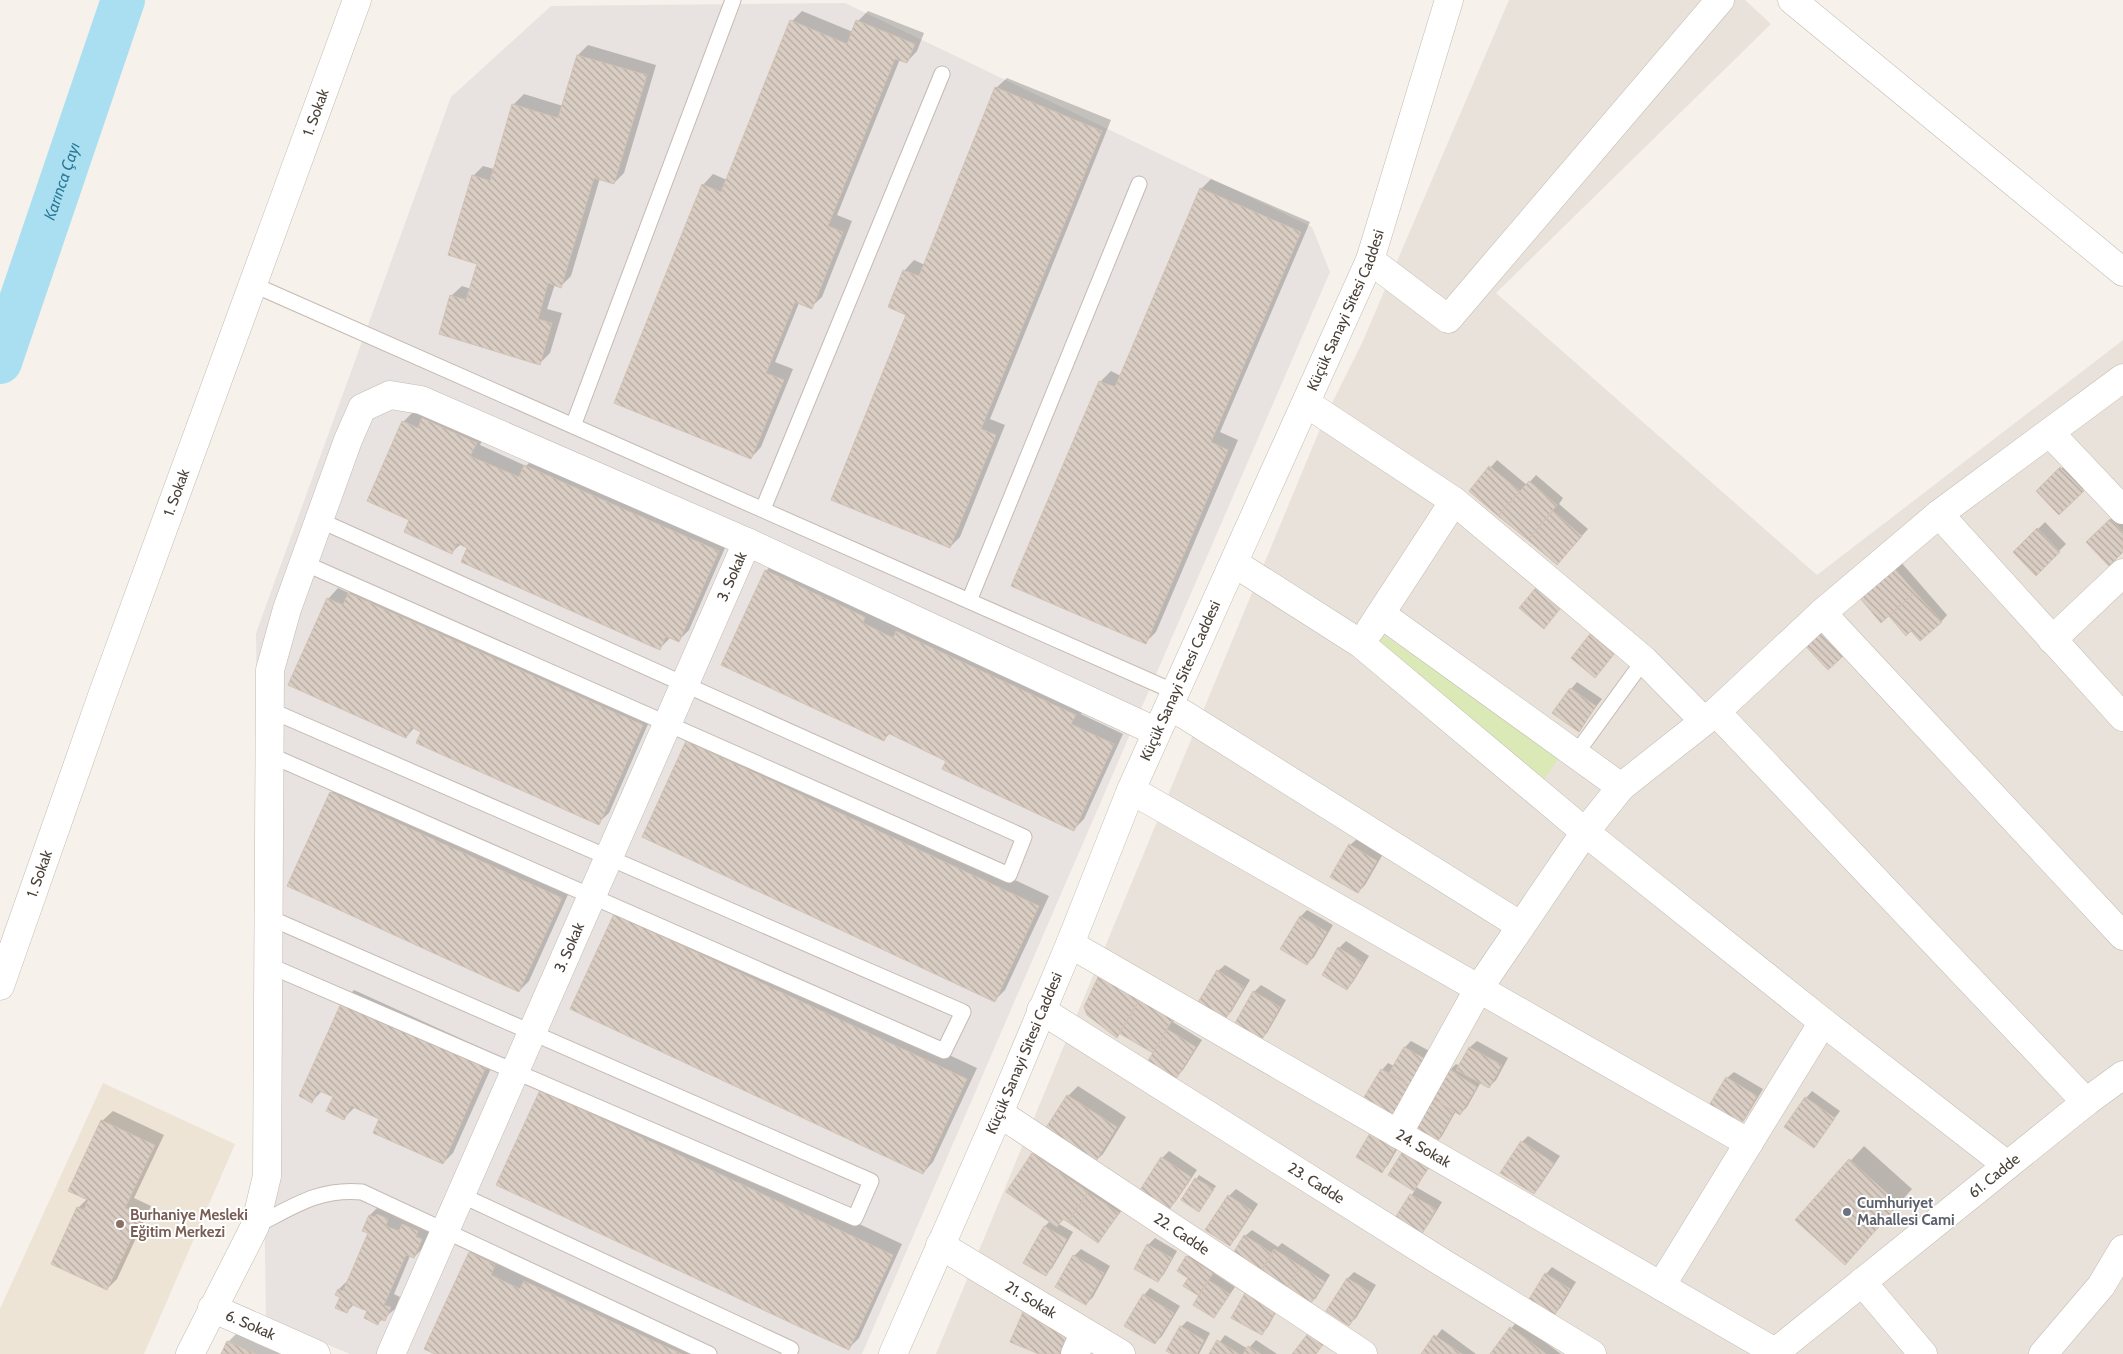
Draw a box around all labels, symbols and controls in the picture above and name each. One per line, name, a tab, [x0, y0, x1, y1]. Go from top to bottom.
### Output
street label: 1. Sokak	[299, 86, 333, 138]
water label: Karınca Çayı	[39, 140, 83, 222]
street label: Küçük Sanayi Sitesi Caddesi	[1303, 227, 1388, 394]
street label: 1. Sokak	[160, 466, 193, 519]
street label: 3. Sokak	[713, 549, 751, 604]
street label: Küçük Sanayi Sitesi Caddesi	[1136, 598, 1224, 764]
street label: 1. Sokak	[23, 847, 56, 900]
street label: 3. Sokak	[551, 920, 588, 975]
street label: Küçük Sanayi Sitesi Caddesi	[982, 970, 1066, 1137]
street label: 24. Sokak	[1392, 1125, 1454, 1171]
street label: 61. Cadde	[1965, 1150, 2024, 1202]
street label: 23. Cadde	[1284, 1159, 1348, 1208]
place label: Cumhuriyet Mahallesi Cami	[1857, 1194, 1955, 1229]
place label: Burhaniye Mesleki Eğitim Merkezi	[130, 1206, 248, 1241]
marker: Cumhuriyet Mahallesi Cami	[1841, 1206, 1853, 1218]
street label: 22. Cadde	[1150, 1209, 1213, 1259]
marker: Burhaniye Mesleki Eğitim Merkezi	[114, 1218, 126, 1230]
street label: 21. Sokak	[1002, 1277, 1060, 1322]
street label: 6. Sokak	[223, 1306, 278, 1344]

